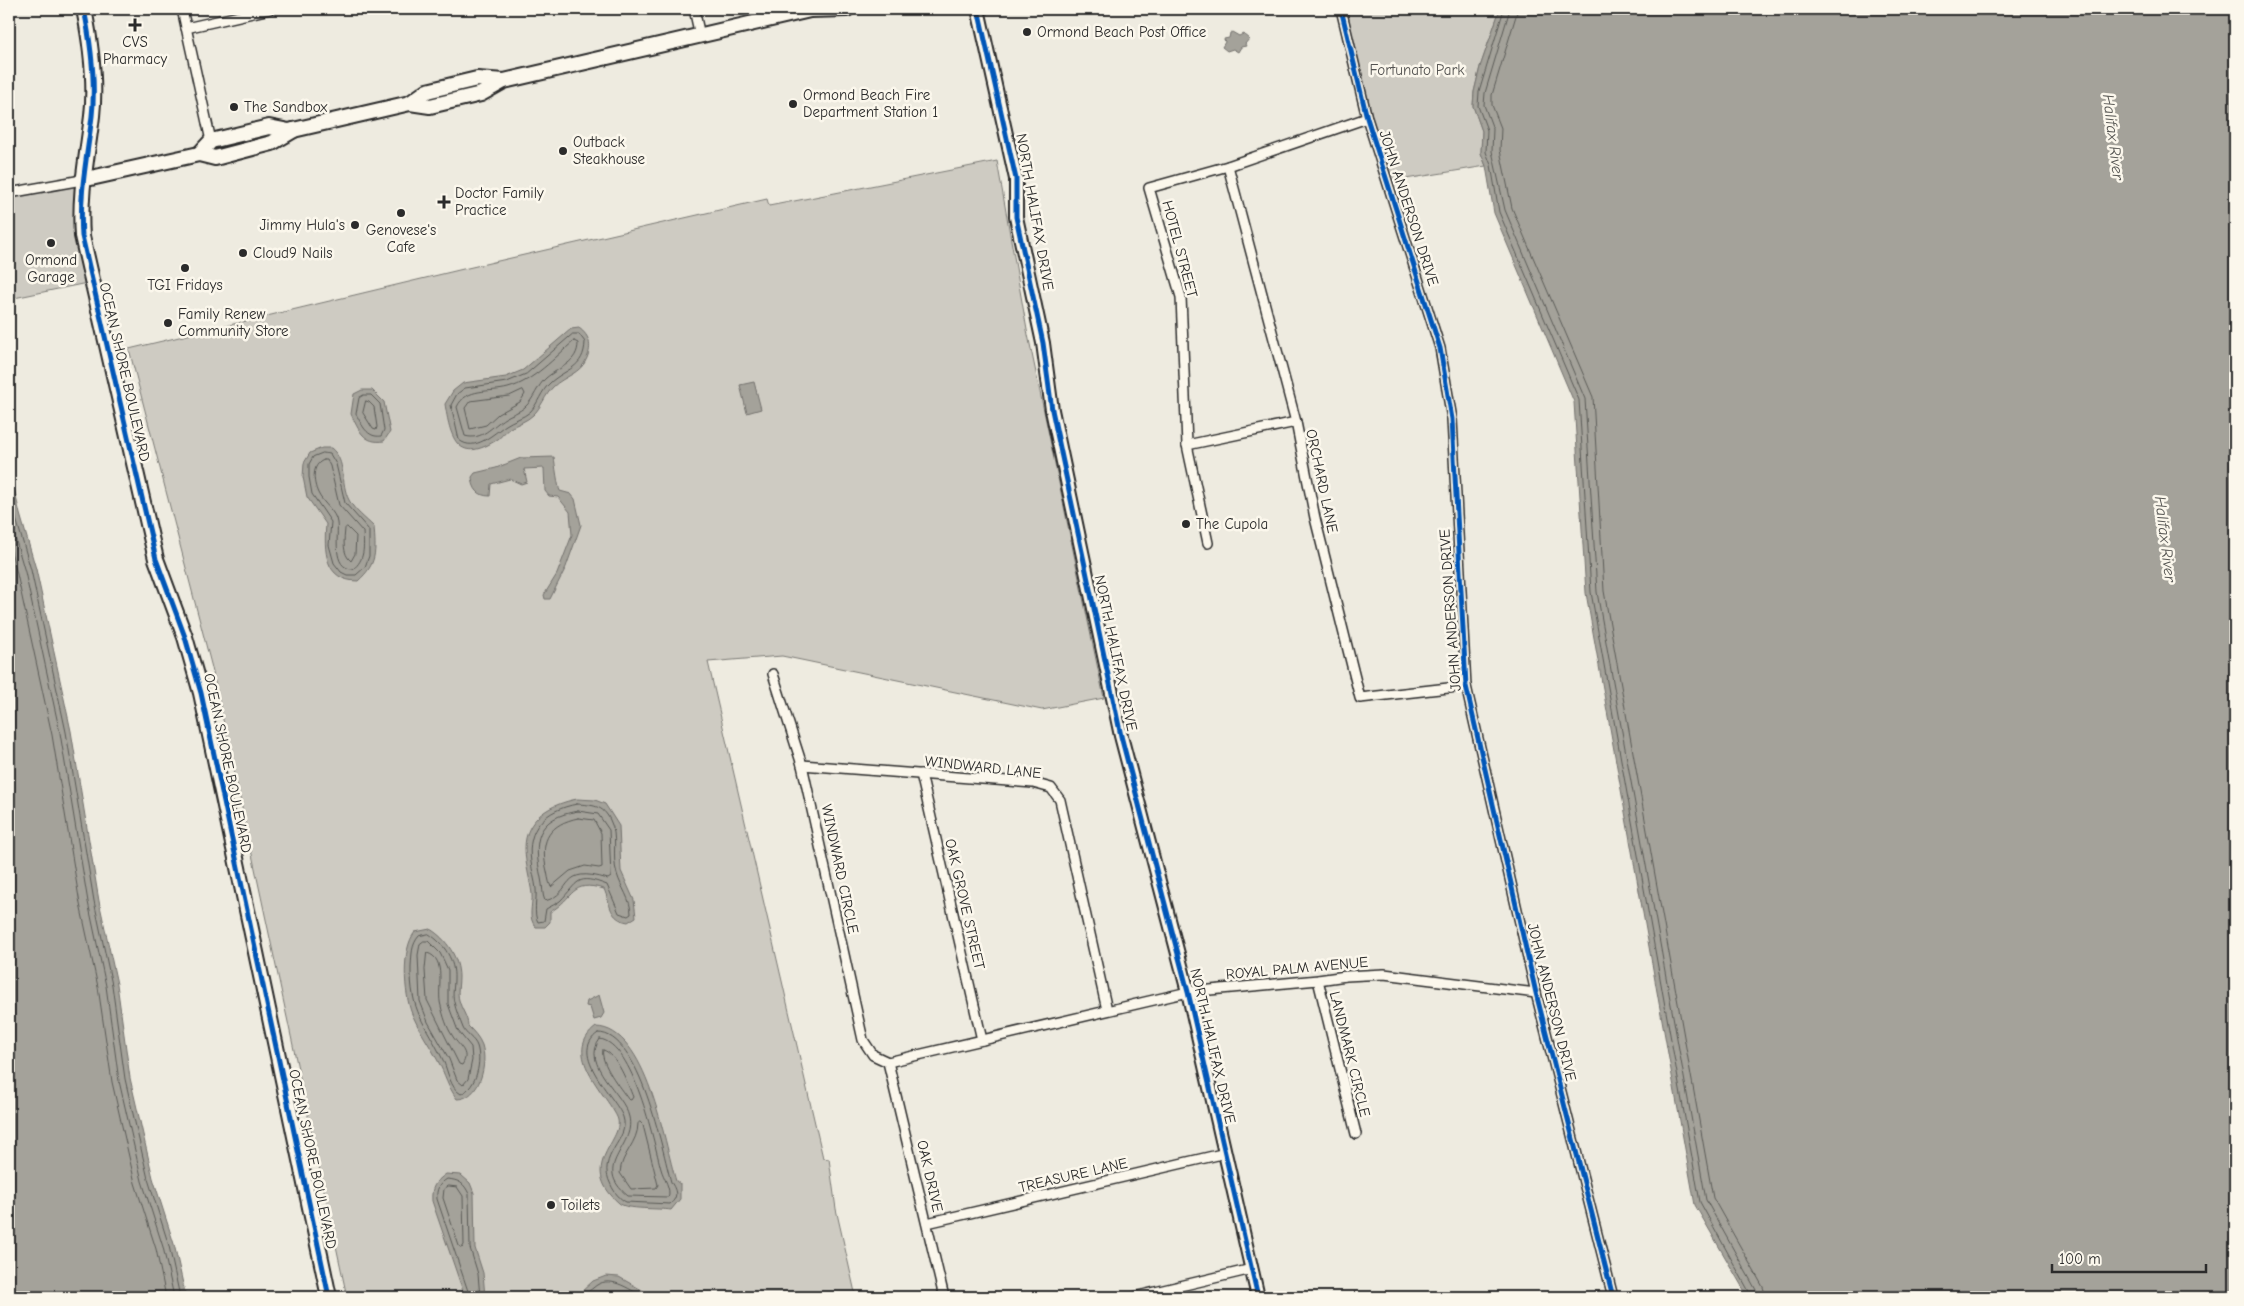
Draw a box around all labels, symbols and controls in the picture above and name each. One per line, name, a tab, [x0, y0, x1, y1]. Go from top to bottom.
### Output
marker: CVS Pharmacy	[129, 19, 141, 31]
place label: Ormond Beach Post Office	[1037, 23, 1207, 41]
marker: Ormond Beach Post Office	[1021, 26, 1033, 38]
place label: CVS Pharmacy	[103, 33, 167, 68]
park label: Fortunato Park	[1369, 61, 1465, 79]
place label: Ormond Beach Fire Department Station 1	[803, 86, 938, 121]
water label: Halifax River	[2099, 93, 2127, 182]
place label: The Sandbox	[244, 98, 328, 116]
marker: Ormond Beach Fire Department Station 1	[787, 98, 799, 110]
marker: The Sandbox	[228, 101, 240, 113]
street label: JOHN ANDERSON DRIVE	[1375, 128, 1443, 288]
street label: NORTH HALIFAX DRIVE	[1012, 132, 1058, 292]
place label: Outback Steakhouse	[573, 133, 645, 168]
marker: Outback Steakhouse	[557, 145, 569, 157]
place label: Doctor Family Practice	[455, 184, 544, 219]
marker: Doctor Family Practice	[437, 195, 451, 209]
street label: HOTEL STREET	[1158, 198, 1202, 300]
marker: Genovese's Cafe	[395, 207, 407, 219]
place label: Jimmy Hula's	[259, 216, 345, 234]
marker: Jimmy Hula's	[349, 219, 361, 231]
place label: Genovese's Cafe	[366, 221, 436, 256]
marker: Ormond Garage	[45, 237, 57, 249]
place label: Cloud9 Nails	[253, 244, 333, 262]
marker: Cloud9 Nails	[237, 247, 249, 259]
place label: Ormond Garage	[25, 251, 77, 286]
marker: TGI Fridays	[179, 262, 191, 274]
place label: TGI Fridays	[147, 276, 223, 294]
street label: OCEAN SHORE BOULEVARD	[96, 281, 154, 463]
place label: Family Renew Community Store	[178, 305, 289, 340]
marker: Family Renew Community Store	[162, 317, 174, 329]
street label: ORCHARD LANE	[1302, 427, 1342, 535]
water label: Halifax River	[2151, 495, 2179, 584]
place label: The Cupola	[1196, 515, 1268, 533]
marker: The Cupola	[1180, 518, 1192, 530]
street label: JOHN ANDERSON DRIVE	[1435, 528, 1465, 692]
street label: NORTH HALIFAX DRIVE	[1091, 573, 1141, 733]
street label: OCEAN SHORE BOULEVARD	[200, 671, 256, 855]
street label: WINDWARD LANE	[924, 752, 1042, 782]
street label: WINDWARD CIRCLE	[817, 803, 863, 935]
street label: OAK GROVE STREET	[941, 837, 989, 971]
street label: JOHN ANDERSON DRIVE	[1524, 921, 1580, 1083]
street label: ROYAL PALM AVENUE	[1225, 953, 1369, 983]
street label: NORTH HALIFAX DRIVE	[1186, 967, 1240, 1125]
street label: LANDMARK CIRCLE	[1326, 989, 1374, 1119]
street label: OCEAN SHORE BOULEVARD	[285, 1067, 341, 1251]
street label: OAK DRIVE	[913, 1138, 947, 1214]
street label: TREASURE LANE	[1017, 1154, 1129, 1196]
place label: Toilets	[561, 1196, 600, 1214]
marker: Toilets	[545, 1199, 557, 1211]
scale bar	[2052, 1241, 2205, 1273]
text: 100 m	[2059, 1250, 2101, 1268]

